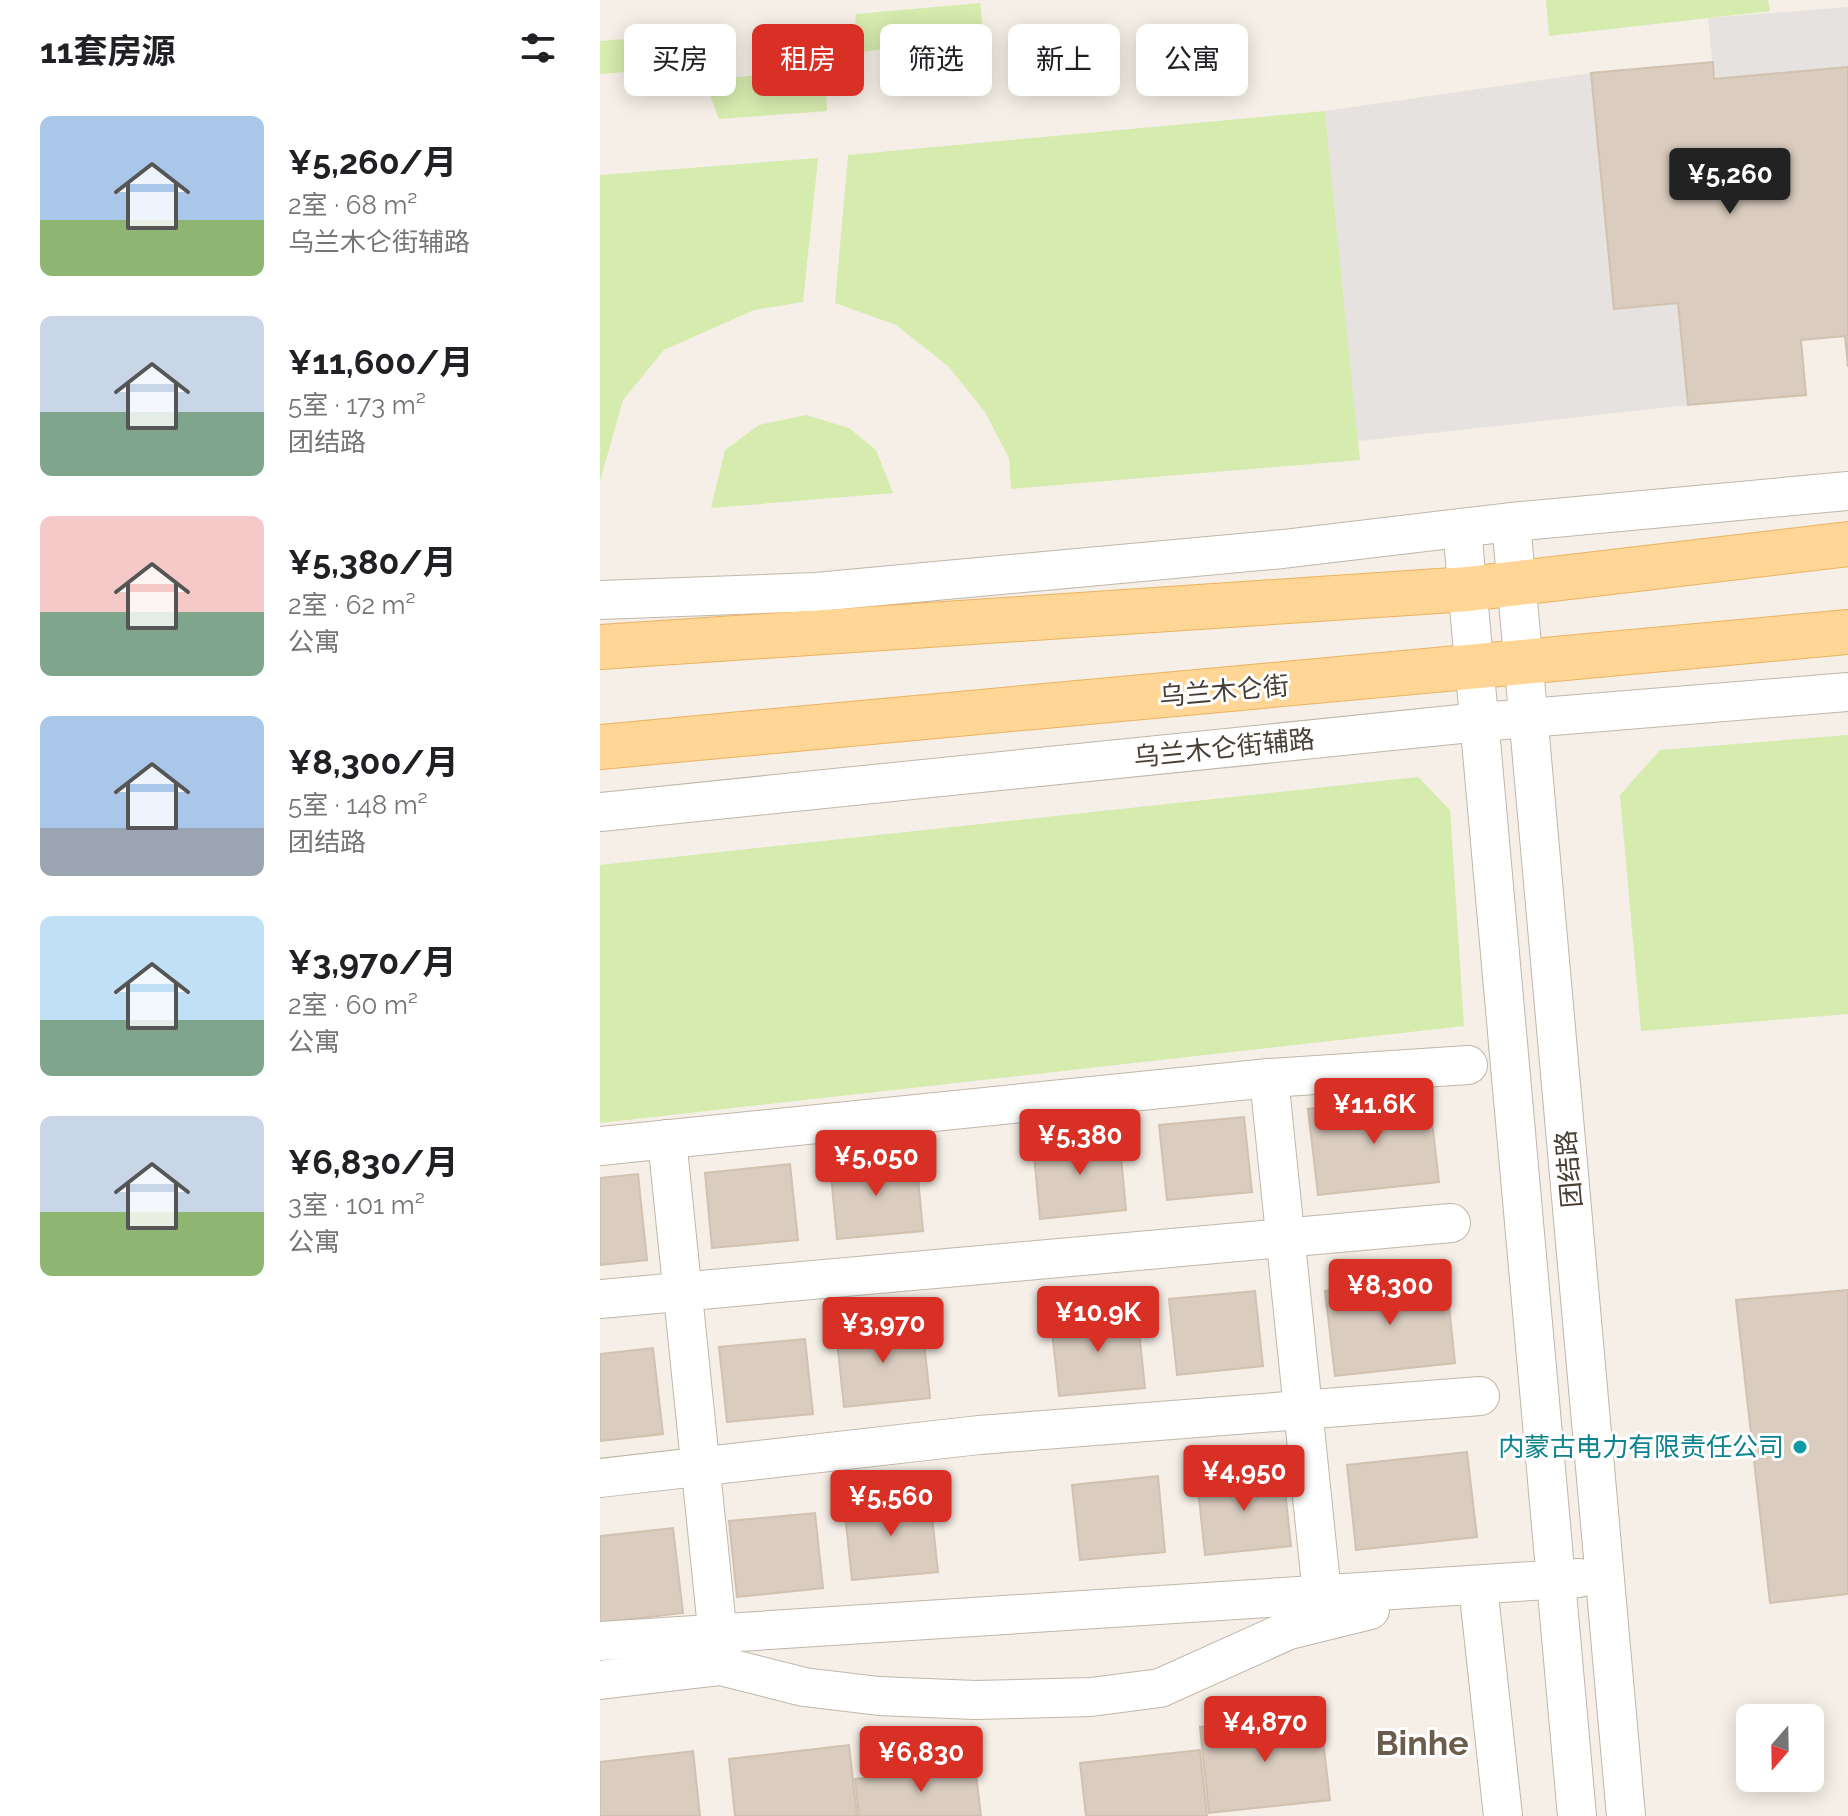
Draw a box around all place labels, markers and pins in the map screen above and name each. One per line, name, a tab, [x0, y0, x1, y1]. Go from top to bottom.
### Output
pin: ¥5,260	[1665, 148, 1795, 216]
pin: ¥11.6K	[1309, 1078, 1439, 1146]
pin: ¥5,380	[1015, 1109, 1145, 1177]
pin: ¥5,050	[811, 1130, 941, 1198]
pin: ¥8,300	[1325, 1259, 1455, 1327]
pin: ¥10.9K	[1033, 1286, 1163, 1354]
pin: ¥3,970	[818, 1297, 948, 1365]
place label: 内蒙古电力有限责任公司	[1498, 1432, 1784, 1462]
marker: 内蒙古电力有限责任公司	[1791, 1438, 1809, 1456]
pin: ¥4,950	[1179, 1445, 1309, 1513]
pin: ¥5,560	[826, 1470, 956, 1538]
pin: ¥4,870	[1200, 1696, 1330, 1764]
pin: ¥6,830	[856, 1726, 986, 1794]

